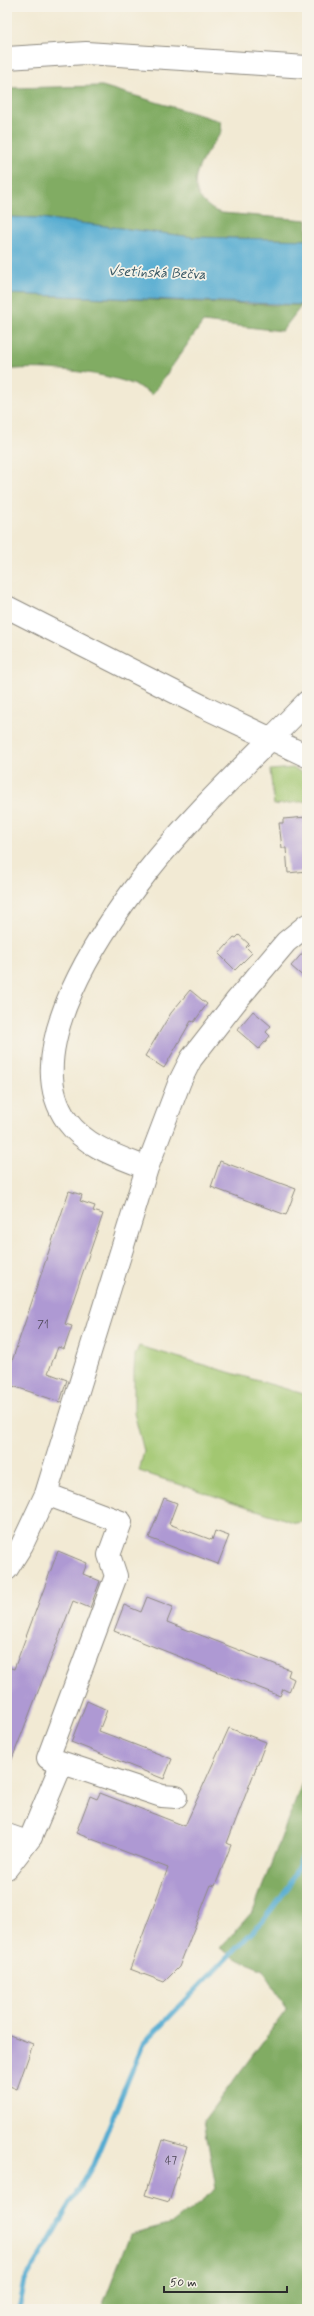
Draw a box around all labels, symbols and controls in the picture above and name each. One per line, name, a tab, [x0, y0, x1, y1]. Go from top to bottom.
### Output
water label: Vsetínská Bečva	[108, 262, 206, 284]
house number: 71	[37, 1318, 49, 1332]
house number: 47	[165, 2154, 177, 2168]
scale bar	[164, 2268, 287, 2294]
text: 50 m	[170, 2275, 197, 2291]

